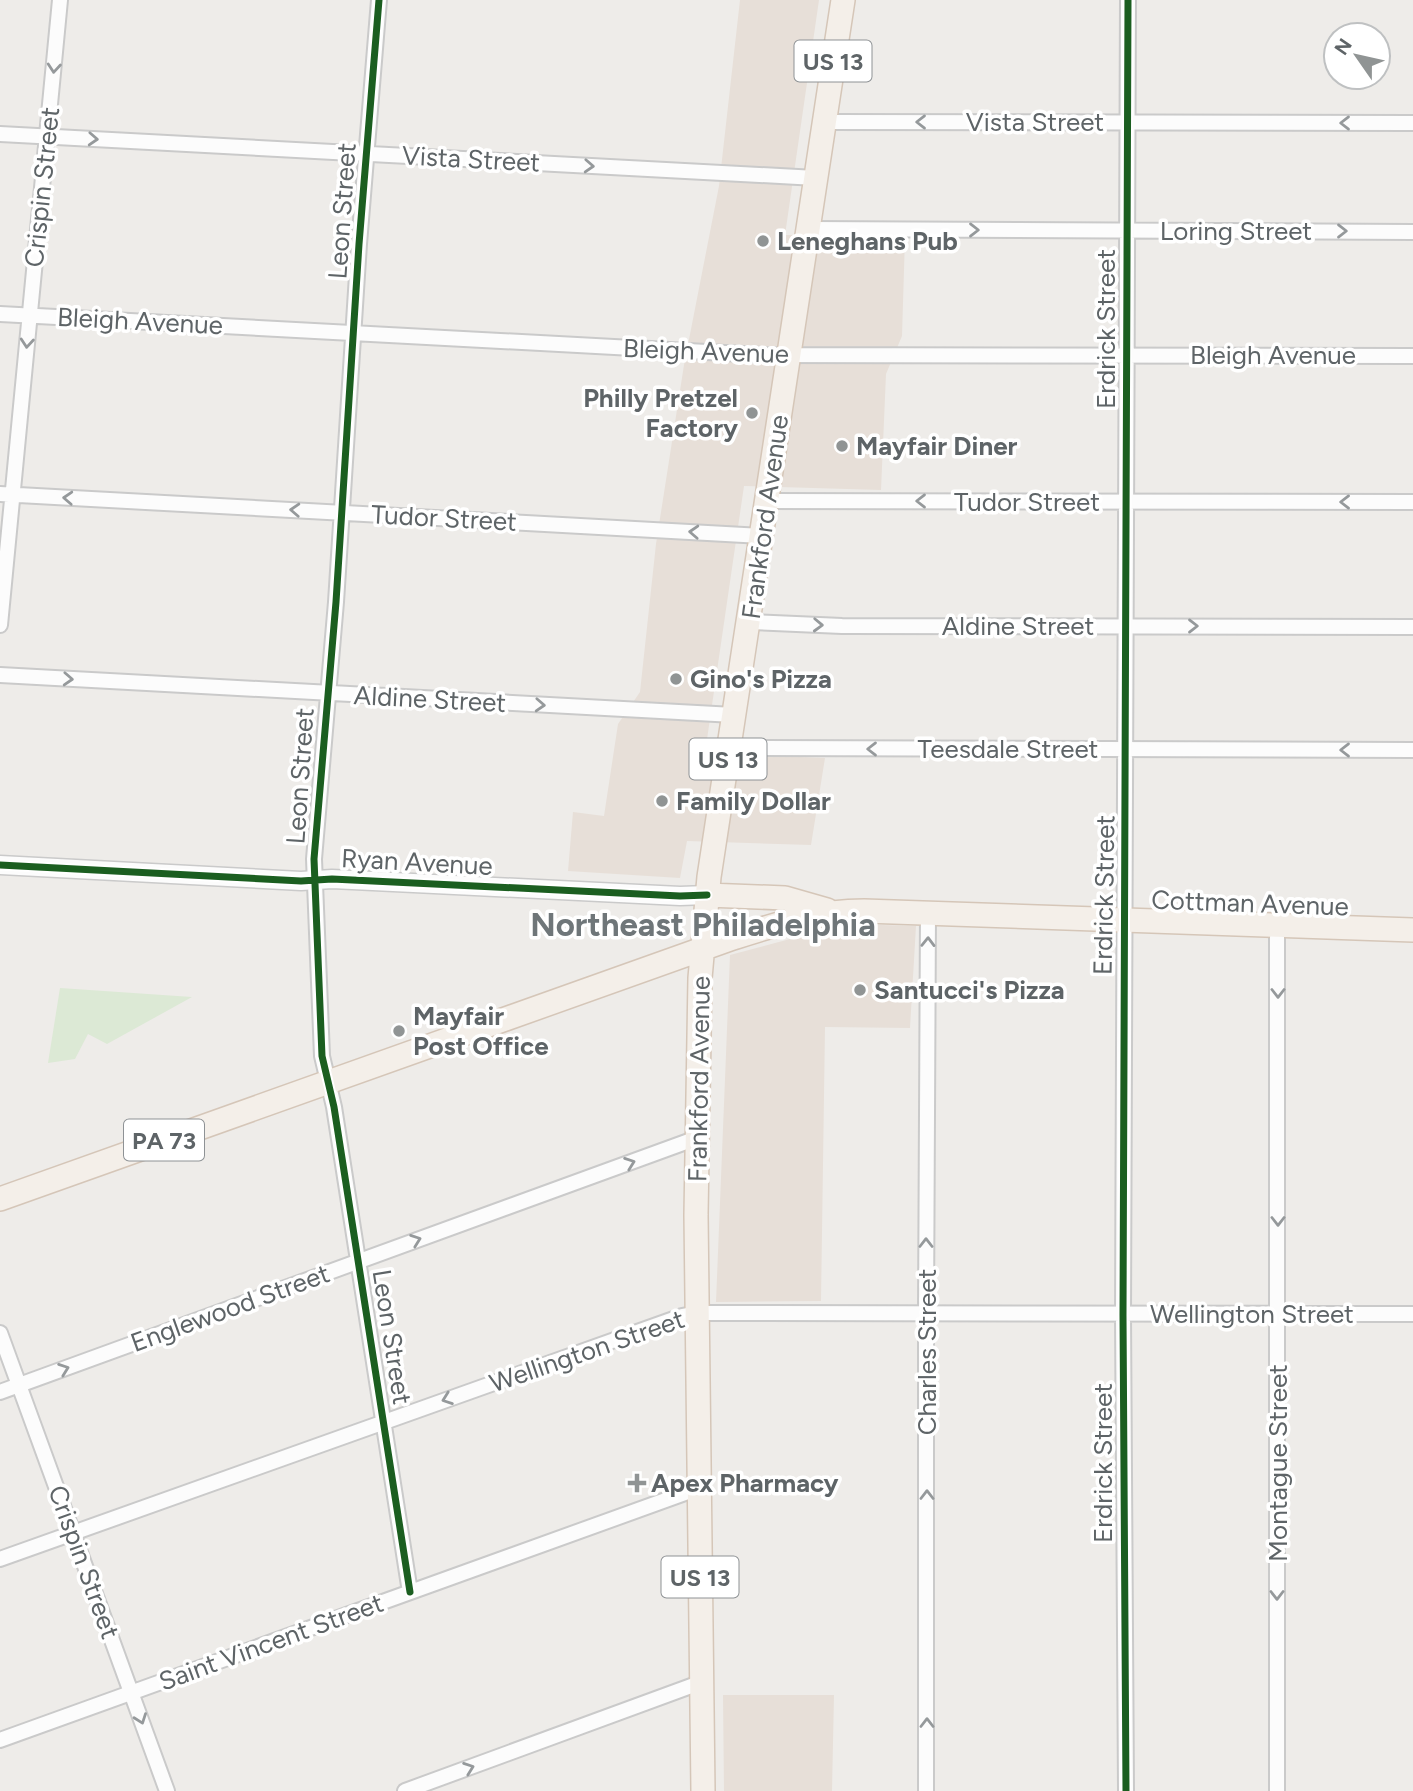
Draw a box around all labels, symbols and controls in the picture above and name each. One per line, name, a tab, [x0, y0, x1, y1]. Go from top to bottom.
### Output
north arrow	[1322, 21, 1392, 91]
text: N	[1330, 34, 1357, 59]
road number: US 13	[794, 40, 872, 82]
one-way arrow	[47, 63, 62, 74]
street label: Crispin Street	[18, 105, 66, 269]
street label: Vista Street	[966, 106, 1104, 138]
one-way arrow	[916, 114, 926, 130]
one-way arrow	[1339, 115, 1350, 131]
one-way arrow	[87, 131, 98, 146]
street label: Vista Street	[401, 139, 541, 179]
street label: Leon Street	[321, 142, 363, 280]
one-way arrow	[584, 158, 595, 173]
street label: Loring Street	[1160, 215, 1312, 247]
one-way arrow	[969, 222, 980, 238]
one-way arrow	[1337, 224, 1348, 239]
place label: Leneghans Pub	[777, 225, 958, 257]
marker: Leneghans Pub	[755, 233, 771, 249]
street label: Erdrick Street	[1090, 249, 1122, 409]
street label: Bleigh Avenue	[56, 301, 224, 341]
street label: Bleigh Avenue	[623, 332, 789, 370]
one-way arrow	[20, 338, 35, 349]
street label: Bleigh Avenue	[1190, 339, 1356, 371]
place label: Philly Pretzel Factory	[583, 382, 738, 444]
marker: Philly Pretzel Factory	[744, 405, 760, 421]
street label: Frankford Avenue	[735, 413, 795, 621]
place label: Mayfair Diner	[856, 430, 1018, 462]
marker: Mayfair Diner	[834, 438, 850, 454]
street label: Tudor Street	[954, 486, 1100, 518]
one-way arrow	[62, 491, 73, 506]
one-way arrow	[916, 493, 926, 509]
one-way arrow	[1339, 494, 1350, 510]
street label: Tudor Street	[370, 498, 518, 538]
one-way arrow	[289, 503, 300, 518]
one-way arrow	[688, 525, 699, 540]
street label: Aldine Street	[942, 610, 1094, 642]
one-way arrow	[813, 618, 824, 633]
one-way arrow	[1188, 618, 1199, 634]
place label: Gino's Pizza	[690, 663, 832, 695]
one-way arrow	[63, 671, 74, 686]
marker: Gino's Pizza	[668, 671, 684, 687]
street label: Aldine Street	[353, 679, 507, 719]
one-way arrow	[535, 697, 546, 712]
street label: Leon Street	[279, 707, 321, 845]
street label: Teesdale Street	[918, 733, 1099, 765]
road number: US 13	[690, 738, 766, 780]
one-way arrow	[867, 741, 878, 756]
one-way arrow	[1339, 742, 1350, 757]
place label: Family Dollar	[676, 785, 831, 817]
marker: Family Dollar	[654, 793, 670, 809]
street label: Erdrick Street	[1087, 814, 1121, 975]
street label: Ryan Avenue	[340, 842, 494, 882]
street label: Cottman Avenue	[1151, 884, 1349, 922]
district label: Northeast Philadelphia	[530, 905, 876, 944]
one-way arrow	[920, 937, 936, 947]
place label: Santucci's Pizza	[874, 974, 1065, 1006]
street label: Frankford Avenue	[681, 976, 717, 1182]
marker: Santucci's Pizza	[852, 982, 868, 998]
one-way arrow	[1270, 988, 1286, 999]
place label: Mayfair Post Office	[413, 1000, 549, 1062]
marker: Mayfair Post Office	[391, 1023, 407, 1039]
road number: PA 73	[124, 1120, 204, 1160]
one-way arrow	[623, 1157, 635, 1171]
one-way arrow	[1270, 1216, 1286, 1226]
one-way arrow	[409, 1235, 421, 1249]
one-way arrow	[918, 1238, 934, 1248]
street label: Englewood Street	[126, 1257, 334, 1359]
street label: Leon Street	[366, 1267, 419, 1407]
street label: Charles Street	[911, 1269, 943, 1435]
street label: Wellington Street	[1150, 1298, 1354, 1330]
street label: Wellington Street	[485, 1303, 689, 1399]
one-way arrow	[58, 1363, 70, 1377]
street label: Montague Street	[1262, 1364, 1294, 1562]
street label: Erdrick Street	[1087, 1383, 1119, 1543]
one-way arrow	[442, 1391, 454, 1405]
place label: Apex Pharmacy	[651, 1467, 839, 1499]
marker: Apex Pharmacy	[629, 1475, 645, 1491]
street label: Crispin Street	[41, 1481, 127, 1643]
one-way arrow	[919, 1490, 935, 1500]
road number: US 13	[662, 1556, 738, 1597]
street label: Saint Vincent Street	[154, 1586, 388, 1697]
one-way arrow	[1270, 1590, 1285, 1601]
one-way arrow	[133, 1713, 147, 1725]
one-way arrow	[919, 1717, 935, 1728]
one-way arrow	[462, 1762, 474, 1776]

